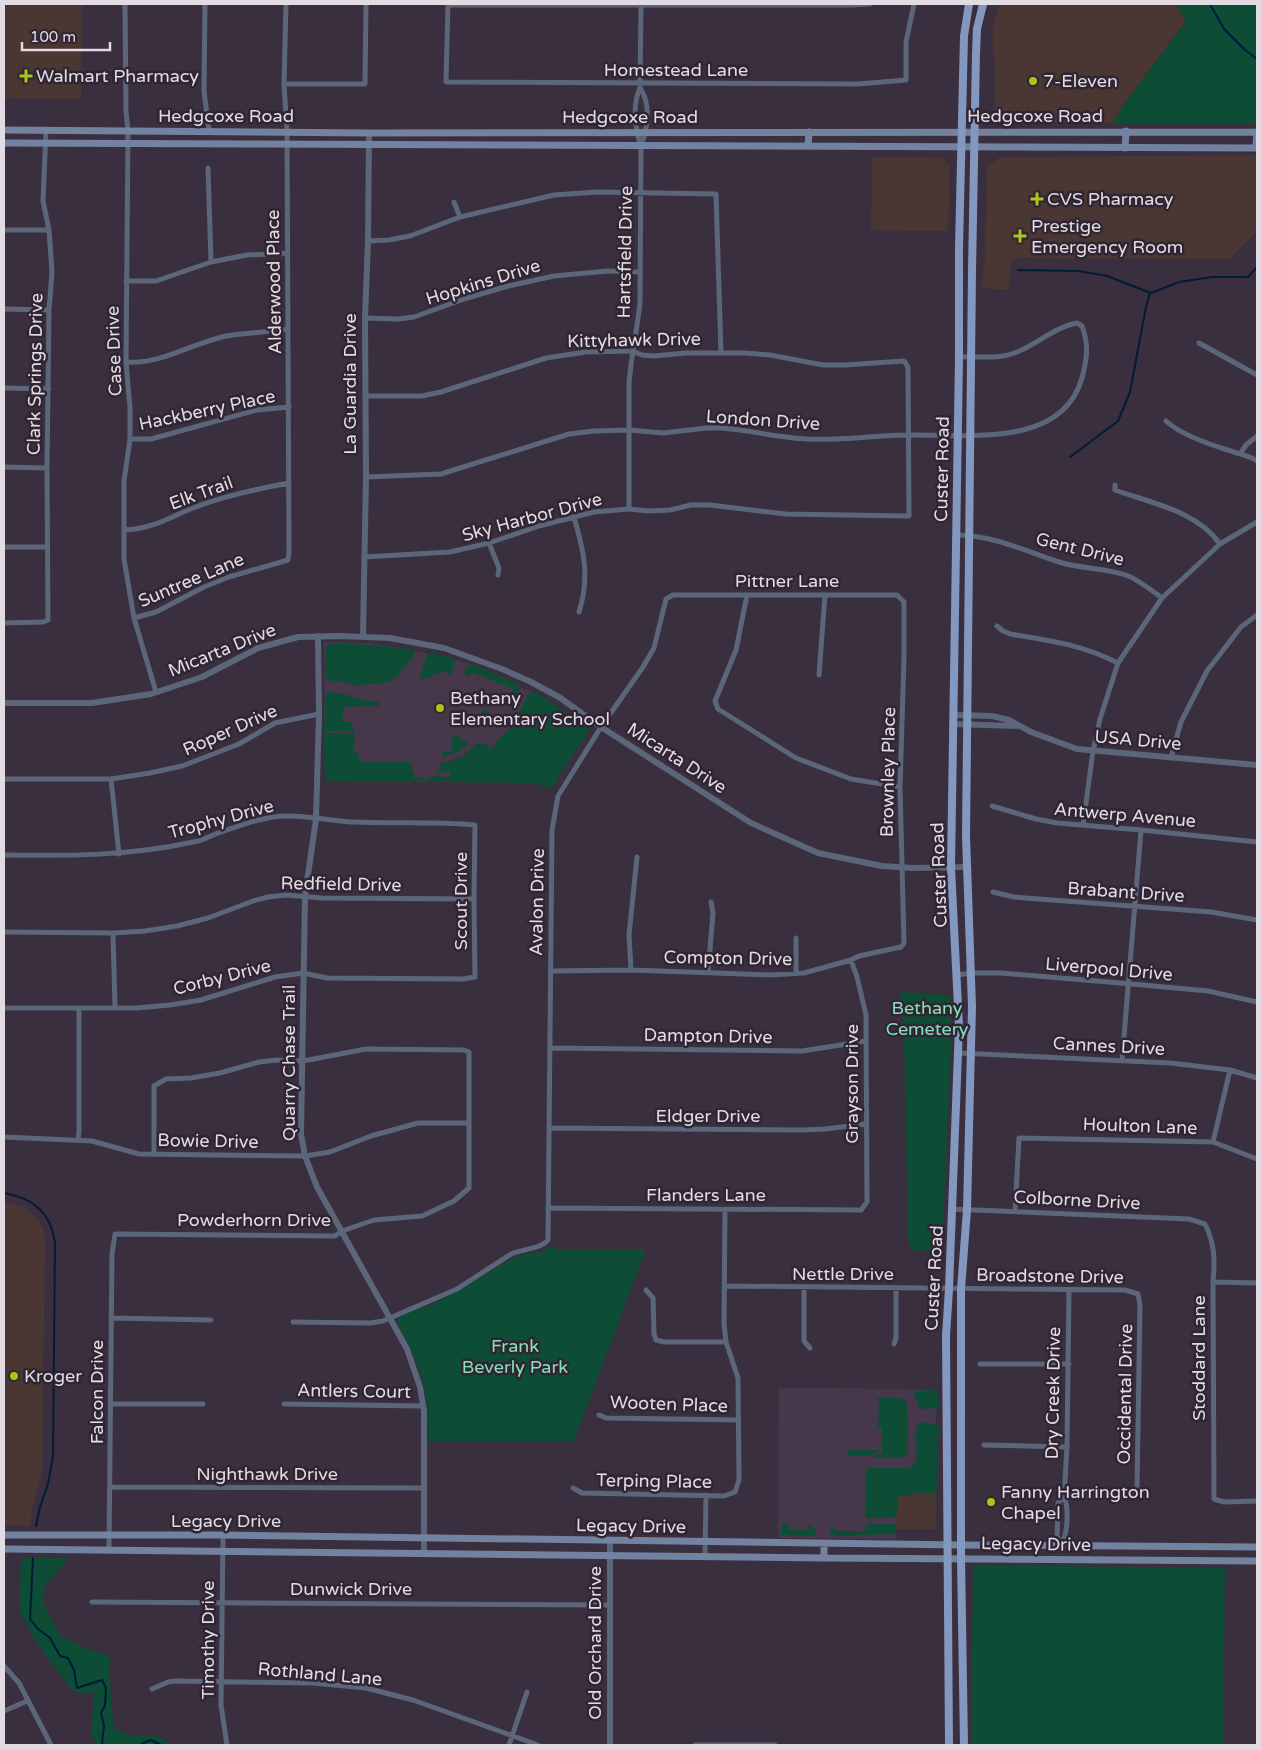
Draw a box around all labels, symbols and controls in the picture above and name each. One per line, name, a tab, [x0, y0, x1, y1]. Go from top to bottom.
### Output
scale bar	[22, 20, 110, 52]
text: 100 m	[30, 28, 76, 46]
street label: Homestead Lane	[604, 59, 748, 81]
place label: Walmart Pharmacy	[36, 65, 199, 87]
marker: Walmart Pharmacy	[20, 70, 32, 82]
place label: 7-Eleven	[1043, 70, 1118, 92]
marker: 7-Eleven	[1027, 75, 1039, 87]
street label: Hedgcoxe Road	[158, 105, 294, 127]
street label: Hedgcoxe Road	[967, 105, 1103, 127]
street label: Hedgcoxe Road	[562, 106, 698, 128]
street label: Hartsfield Drive	[613, 186, 637, 318]
place label: CVS Pharmacy	[1047, 188, 1174, 210]
marker: CVS Pharmacy	[1031, 193, 1043, 205]
street label: Alderwood Place	[262, 210, 286, 354]
place label: Prestige Emergency Room	[1031, 215, 1183, 258]
marker: Prestige Emergency Room	[1013, 229, 1027, 243]
street label: Hopkins Drive	[423, 254, 543, 310]
street label: Clark Springs Drive	[23, 293, 47, 455]
street label: Case Drive	[101, 305, 127, 397]
street label: La Guardia Drive	[339, 313, 361, 455]
street label: Kittyhawk Drive	[567, 328, 701, 352]
street label: Hackberry Place	[137, 385, 277, 435]
street label: London Drive	[705, 405, 821, 435]
street label: Custer Road	[930, 416, 954, 522]
street label: Elk Trail	[166, 471, 236, 515]
street label: Sky Harbor Drive	[460, 488, 604, 546]
street label: Gent Drive	[1033, 527, 1127, 571]
street label: Suntree Lane	[135, 548, 247, 612]
street label: Pittner Lane	[735, 570, 839, 592]
street label: Micarta Drive	[165, 618, 279, 682]
place label: Bethany Elementary School	[450, 687, 610, 730]
street label: Roper Drive	[179, 699, 281, 761]
marker: Bethany Elementary School	[434, 702, 446, 714]
street label: Brownley Place	[876, 707, 900, 837]
street label: Micarta Drive	[623, 718, 731, 798]
street label: USA Drive	[1094, 725, 1182, 755]
street label: Trophy Drive	[166, 794, 276, 844]
street label: Antwerp Avenue	[1053, 798, 1197, 832]
street label: Custer Road	[926, 822, 952, 928]
street label: Avalon Drive	[525, 848, 549, 956]
street label: Scout Drive	[450, 852, 472, 950]
street label: Redfield Drive	[280, 872, 402, 896]
street label: Brabant Drive	[1067, 877, 1185, 907]
street label: Compton Drive	[663, 946, 793, 970]
street label: Liverpool Drive	[1044, 952, 1174, 986]
street label: Corby Drive	[171, 954, 273, 1000]
street label: Quarry Chase Trail	[278, 985, 300, 1141]
park label: Bethany Cemetery	[886, 997, 969, 1040]
street label: Dampton Drive	[643, 1024, 773, 1048]
street label: Grayson Drive	[841, 1024, 863, 1144]
street label: Cannes Drive	[1052, 1032, 1166, 1060]
street label: Eldger Drive	[656, 1105, 760, 1127]
street label: Houlton Lane	[1082, 1113, 1198, 1139]
street label: Bowie Drive	[157, 1129, 259, 1153]
street label: Flanders Lane	[646, 1184, 766, 1206]
street label: Colborne Drive	[1013, 1186, 1141, 1214]
street label: Powderhorn Drive	[177, 1209, 331, 1231]
street label: Custer Road	[920, 1225, 948, 1331]
street label: Nettle Drive	[792, 1263, 894, 1285]
street label: Broadstone Drive	[976, 1264, 1124, 1288]
street label: Stoddard Lane	[1188, 1295, 1210, 1421]
street label: Occidental Drive	[1113, 1323, 1137, 1465]
street label: Dry Creek Drive	[1041, 1326, 1065, 1460]
park label: Frank Beverly Park	[462, 1335, 568, 1378]
street label: Falcon Drive	[86, 1340, 108, 1444]
place label: Kroger	[24, 1365, 82, 1387]
marker: Kroger	[8, 1370, 20, 1382]
street label: Antlers Court	[297, 1379, 411, 1403]
street label: Wooten Place	[610, 1391, 728, 1417]
street label: Nighthawk Drive	[196, 1463, 338, 1485]
street label: Terping Place	[596, 1469, 712, 1493]
place label: Fanny Harrington Chapel	[1001, 1481, 1150, 1524]
marker: Fanny Harrington Chapel	[985, 1496, 997, 1508]
street label: Legacy Drive	[171, 1510, 281, 1532]
street label: Legacy Drive	[576, 1514, 686, 1538]
street label: Legacy Drive	[981, 1532, 1091, 1556]
street label: Old Orchard Drive	[584, 1566, 606, 1720]
street label: Dunwick Drive	[290, 1578, 412, 1600]
street label: Timothy Drive	[197, 1580, 219, 1700]
street label: Rothland Lane	[257, 1658, 383, 1690]

